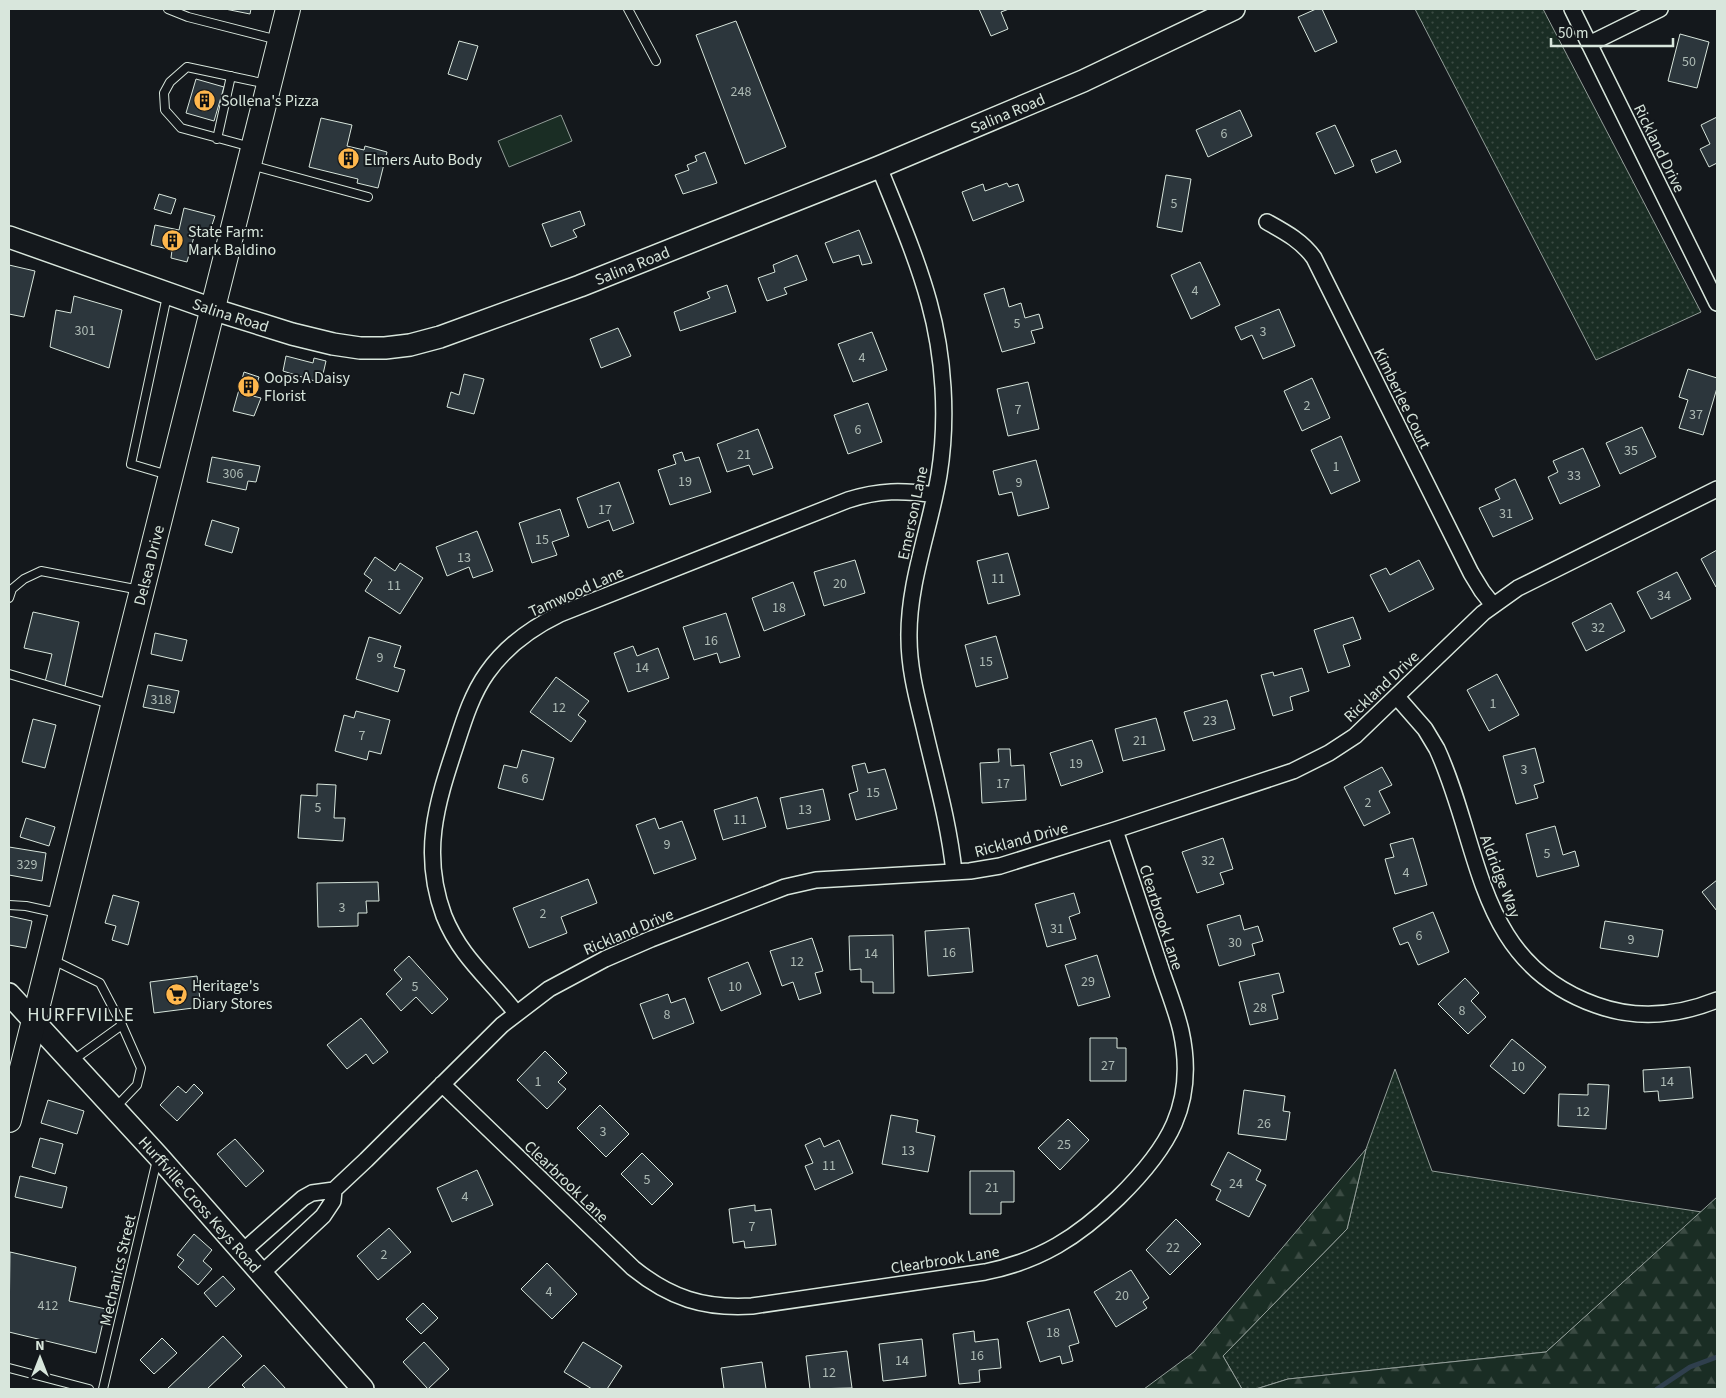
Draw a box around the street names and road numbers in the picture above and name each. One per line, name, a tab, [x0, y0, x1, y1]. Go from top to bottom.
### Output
street label: Salina Road	[967, 88, 1048, 139]
street label: Rickland Drive	[1628, 101, 1690, 196]
street label: Salina Road	[592, 241, 673, 291]
street label: Salina Road	[189, 293, 271, 338]
street label: Kimberlee Court	[1368, 344, 1436, 453]
street label: Emerson Lane	[892, 464, 934, 562]
street label: Delsea Drive	[129, 523, 170, 608]
street label: Tamwood Lane	[525, 561, 628, 623]
street label: Rickland Drive	[1339, 646, 1424, 727]
street label: Rickland Drive	[972, 817, 1070, 863]
street label: Aldridge Way	[1474, 832, 1526, 921]
street label: Clearbrook Lane	[1134, 862, 1188, 973]
street label: Rickland Drive	[580, 903, 677, 961]
street label: Hurffville-Cross Keys Road	[133, 1132, 266, 1278]
street label: Clearbrook Lane	[519, 1136, 613, 1228]
street label: Mechanics Street	[94, 1212, 142, 1328]
street label: Clearbrook Lane	[889, 1241, 1001, 1279]

